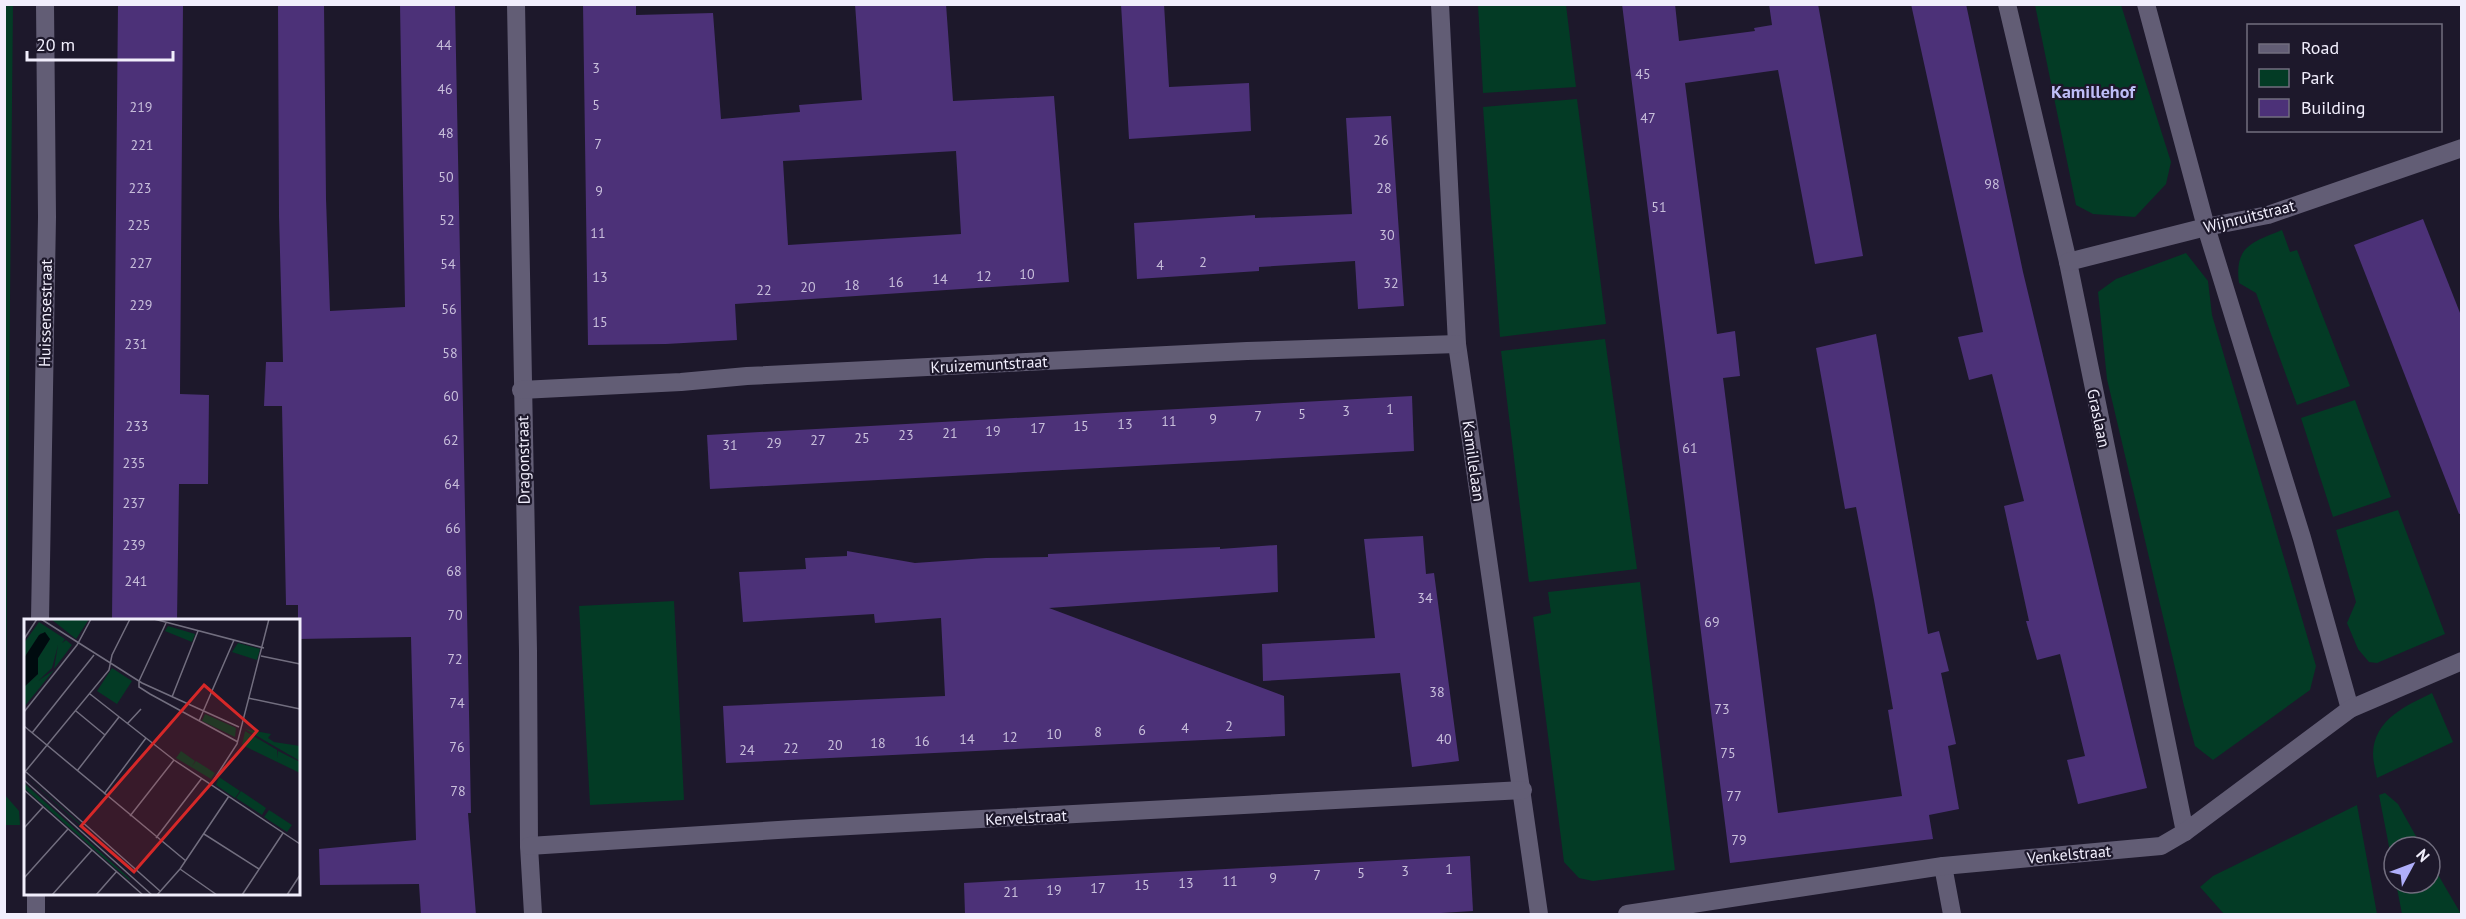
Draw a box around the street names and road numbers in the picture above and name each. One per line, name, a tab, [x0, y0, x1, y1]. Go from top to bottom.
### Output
street label: Wijnruitstraat	[2201, 195, 2297, 237]
street label: Huissensestraat	[34, 258, 56, 367]
street label: Kruizemuntstraat	[930, 351, 1049, 377]
street label: Graslaan	[2083, 387, 2115, 449]
street label: Dragonstraat	[512, 415, 534, 504]
street label: Kamillelaan	[1458, 419, 1490, 503]
street label: Kervelstraat	[985, 805, 1068, 829]
street label: Venkelstraat	[2025, 840, 2112, 868]

